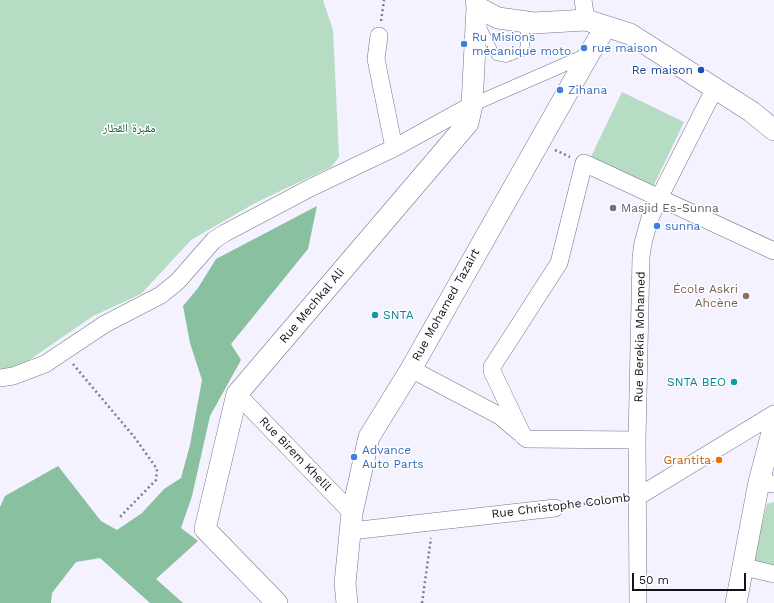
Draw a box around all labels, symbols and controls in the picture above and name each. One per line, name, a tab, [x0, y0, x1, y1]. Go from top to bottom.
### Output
place label: Ru Misions mécanique moto	[472, 30, 571, 58]
marker: Ru Misions mécanique moto	[459, 39, 469, 49]
place label: rue maison	[592, 41, 658, 55]
marker: rue maison	[579, 43, 589, 53]
place label: Re maison	[632, 63, 693, 77]
marker: Re maison	[696, 65, 706, 75]
place label: Zihana	[568, 83, 607, 97]
marker: Zihana	[555, 85, 565, 95]
park label: مقبرة القطار	[103, 121, 155, 135]
place label: Masjid Es-Sunna	[621, 201, 719, 215]
marker: Masjid Es-Sunna	[608, 203, 618, 213]
place label: sunna	[665, 219, 700, 233]
marker: sunna	[652, 221, 662, 231]
street label: Rue Mohamed Tazairt	[409, 246, 483, 364]
street label: Rue Mechkal Ali	[276, 266, 348, 346]
street label: Rue Berekia Mohamed	[632, 271, 648, 403]
place label: École Askri Ahcène	[673, 282, 738, 310]
marker: École Askri Ahcène	[741, 291, 751, 301]
place label: SNTA	[383, 308, 414, 322]
marker: SNTA	[370, 310, 380, 320]
place label: SNTA BEO	[667, 375, 726, 389]
marker: SNTA BEO	[729, 377, 739, 387]
street label: Rue Birem Khelil	[256, 414, 334, 494]
place label: Advance Auto Parts	[362, 443, 424, 471]
marker: Advance Auto Parts	[349, 452, 359, 462]
place label: Grantita	[663, 453, 711, 467]
marker: Grantita	[714, 455, 724, 465]
street label: Rue Christophe Colomb	[491, 490, 631, 522]
scale bar	[634, 565, 748, 591]
text: 50 m	[639, 573, 669, 587]

